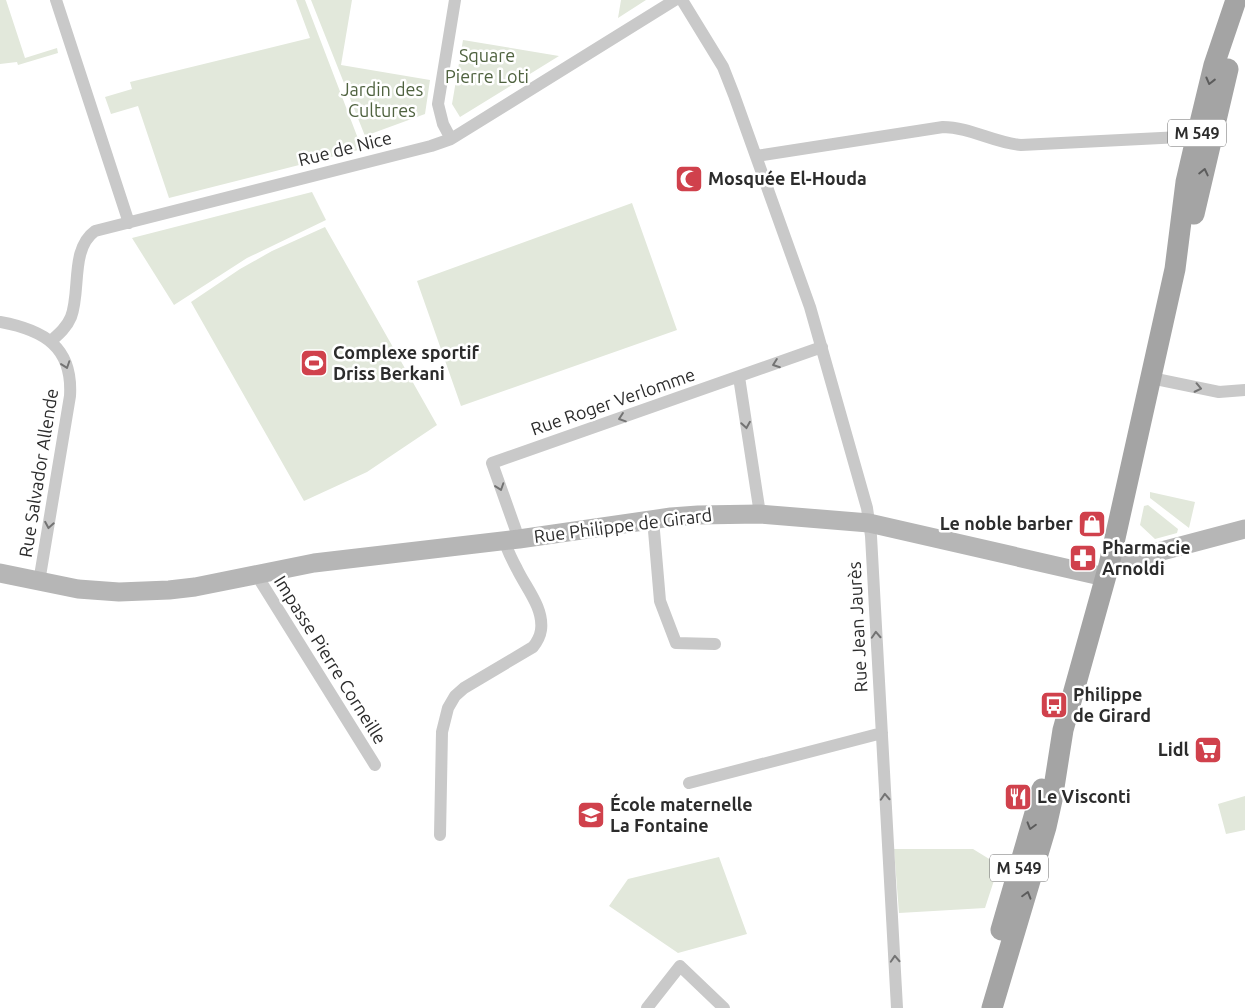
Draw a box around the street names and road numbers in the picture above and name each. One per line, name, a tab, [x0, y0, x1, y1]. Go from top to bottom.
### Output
road number: M 549	[1168, 120, 1226, 146]
street label: Rue de Nice	[296, 127, 394, 169]
street label: Rue Roger Verlomme	[528, 364, 697, 439]
street label: Rue Salvador Allende	[15, 387, 61, 559]
street label: Rue Philippe de Girard	[533, 504, 713, 546]
street label: Rue Jean Jaurès	[844, 561, 870, 693]
street label: Impasse Pierre Corneille	[271, 572, 391, 747]
road number: M 549	[990, 854, 1048, 881]

